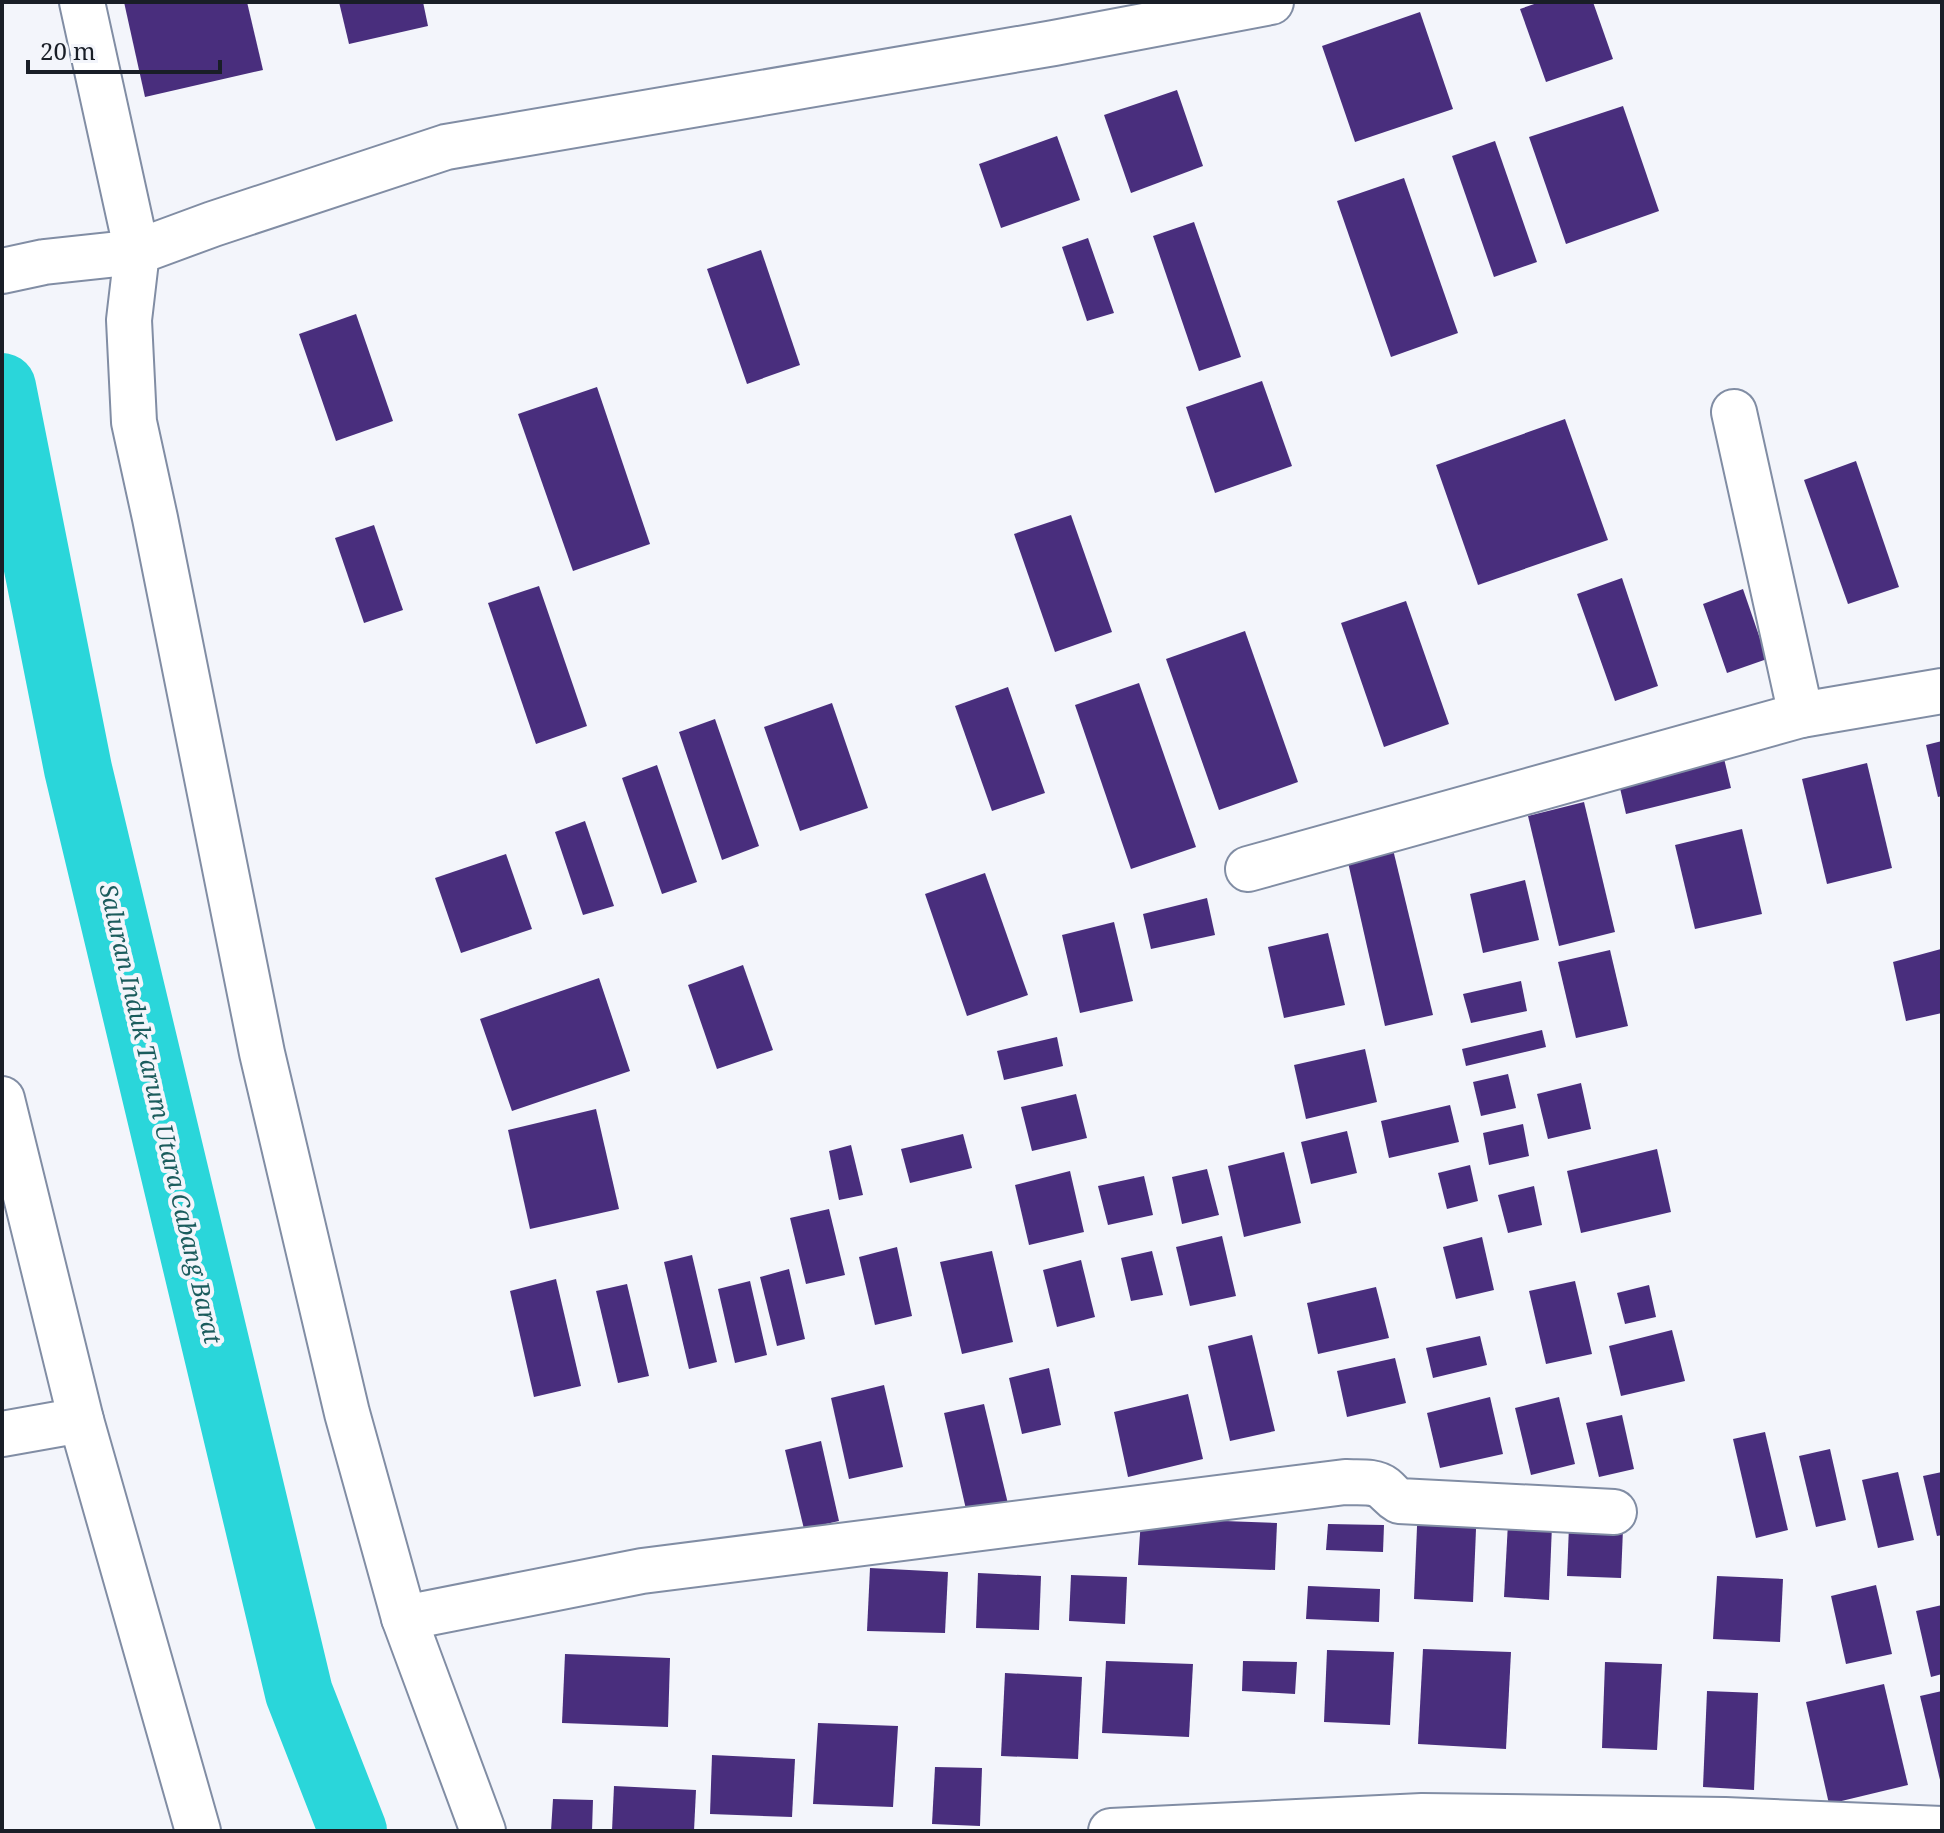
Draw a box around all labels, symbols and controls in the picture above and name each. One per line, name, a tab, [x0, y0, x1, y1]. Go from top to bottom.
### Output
scale bar	[28, 24, 220, 74]
text: 20 m	[40, 34, 96, 67]
water label: Saluran Induk Tarum Utara Cabang Barat	[92, 880, 231, 1347]

